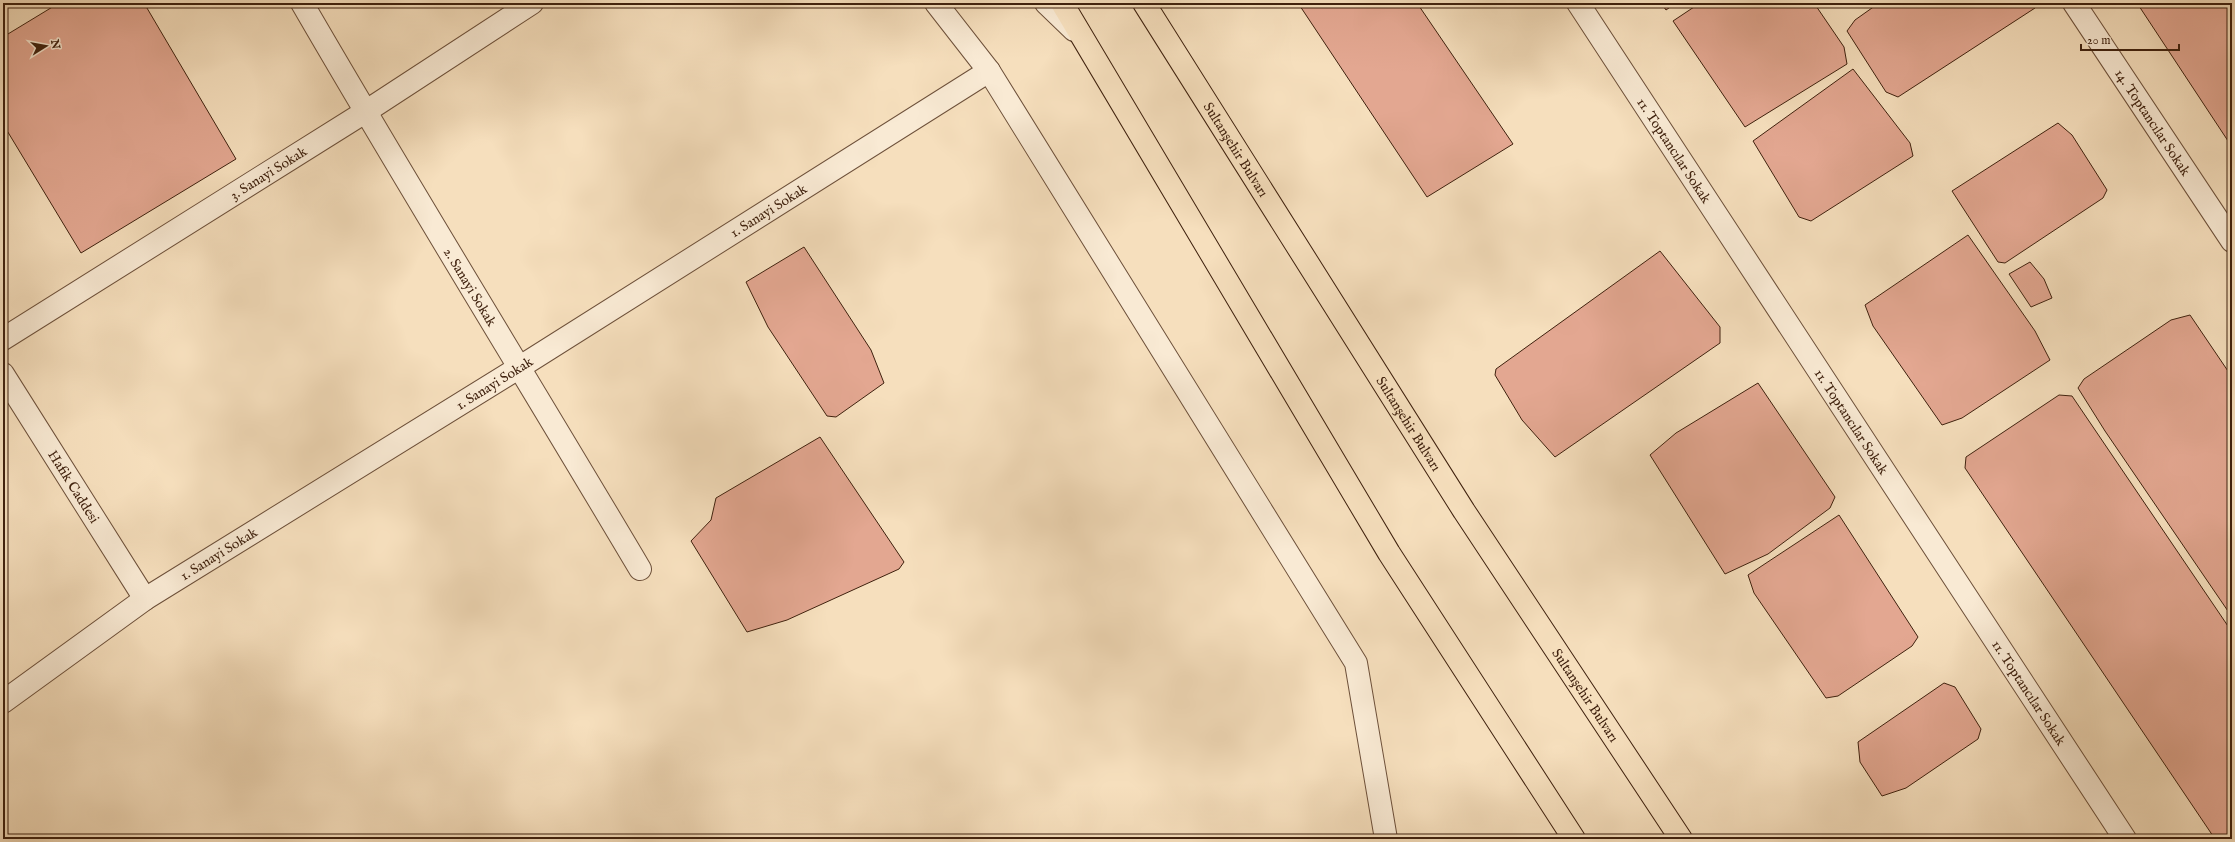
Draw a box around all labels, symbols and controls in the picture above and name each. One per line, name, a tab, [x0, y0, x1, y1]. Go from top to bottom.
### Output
north arrow	[26, 26, 66, 66]
scale bar	[2081, 26, 2179, 52]
text: 20 m	[2087, 33, 2110, 48]
text: N	[47, 37, 63, 51]
street label: 14. Toptancılar Sokak	[2110, 66, 2194, 180]
street label: 11. Toptancılar Sokak	[1632, 95, 1715, 207]
street label: Sultanşehir Bulvarı	[1199, 99, 1272, 201]
street label: 3. Sanayi Sokak	[227, 142, 311, 204]
street label: 1. Sanayi Sokak	[727, 180, 811, 242]
street label: 2. Sanayi Sokak	[439, 245, 501, 330]
street label: 1. Sanayi Sokak	[453, 353, 537, 414]
street label: 11. Toptancılar Sokak	[1810, 366, 1892, 479]
street label: Sultanşehir Bulvarı	[1371, 373, 1445, 475]
street label: Hafik Caddesi	[43, 447, 103, 527]
street label: 1. Sanayi Sokak	[177, 523, 261, 585]
street label: 11. Toptancılar Sokak	[1987, 637, 2070, 750]
street label: Sultanşehir Bulvarı	[1547, 645, 1623, 746]

